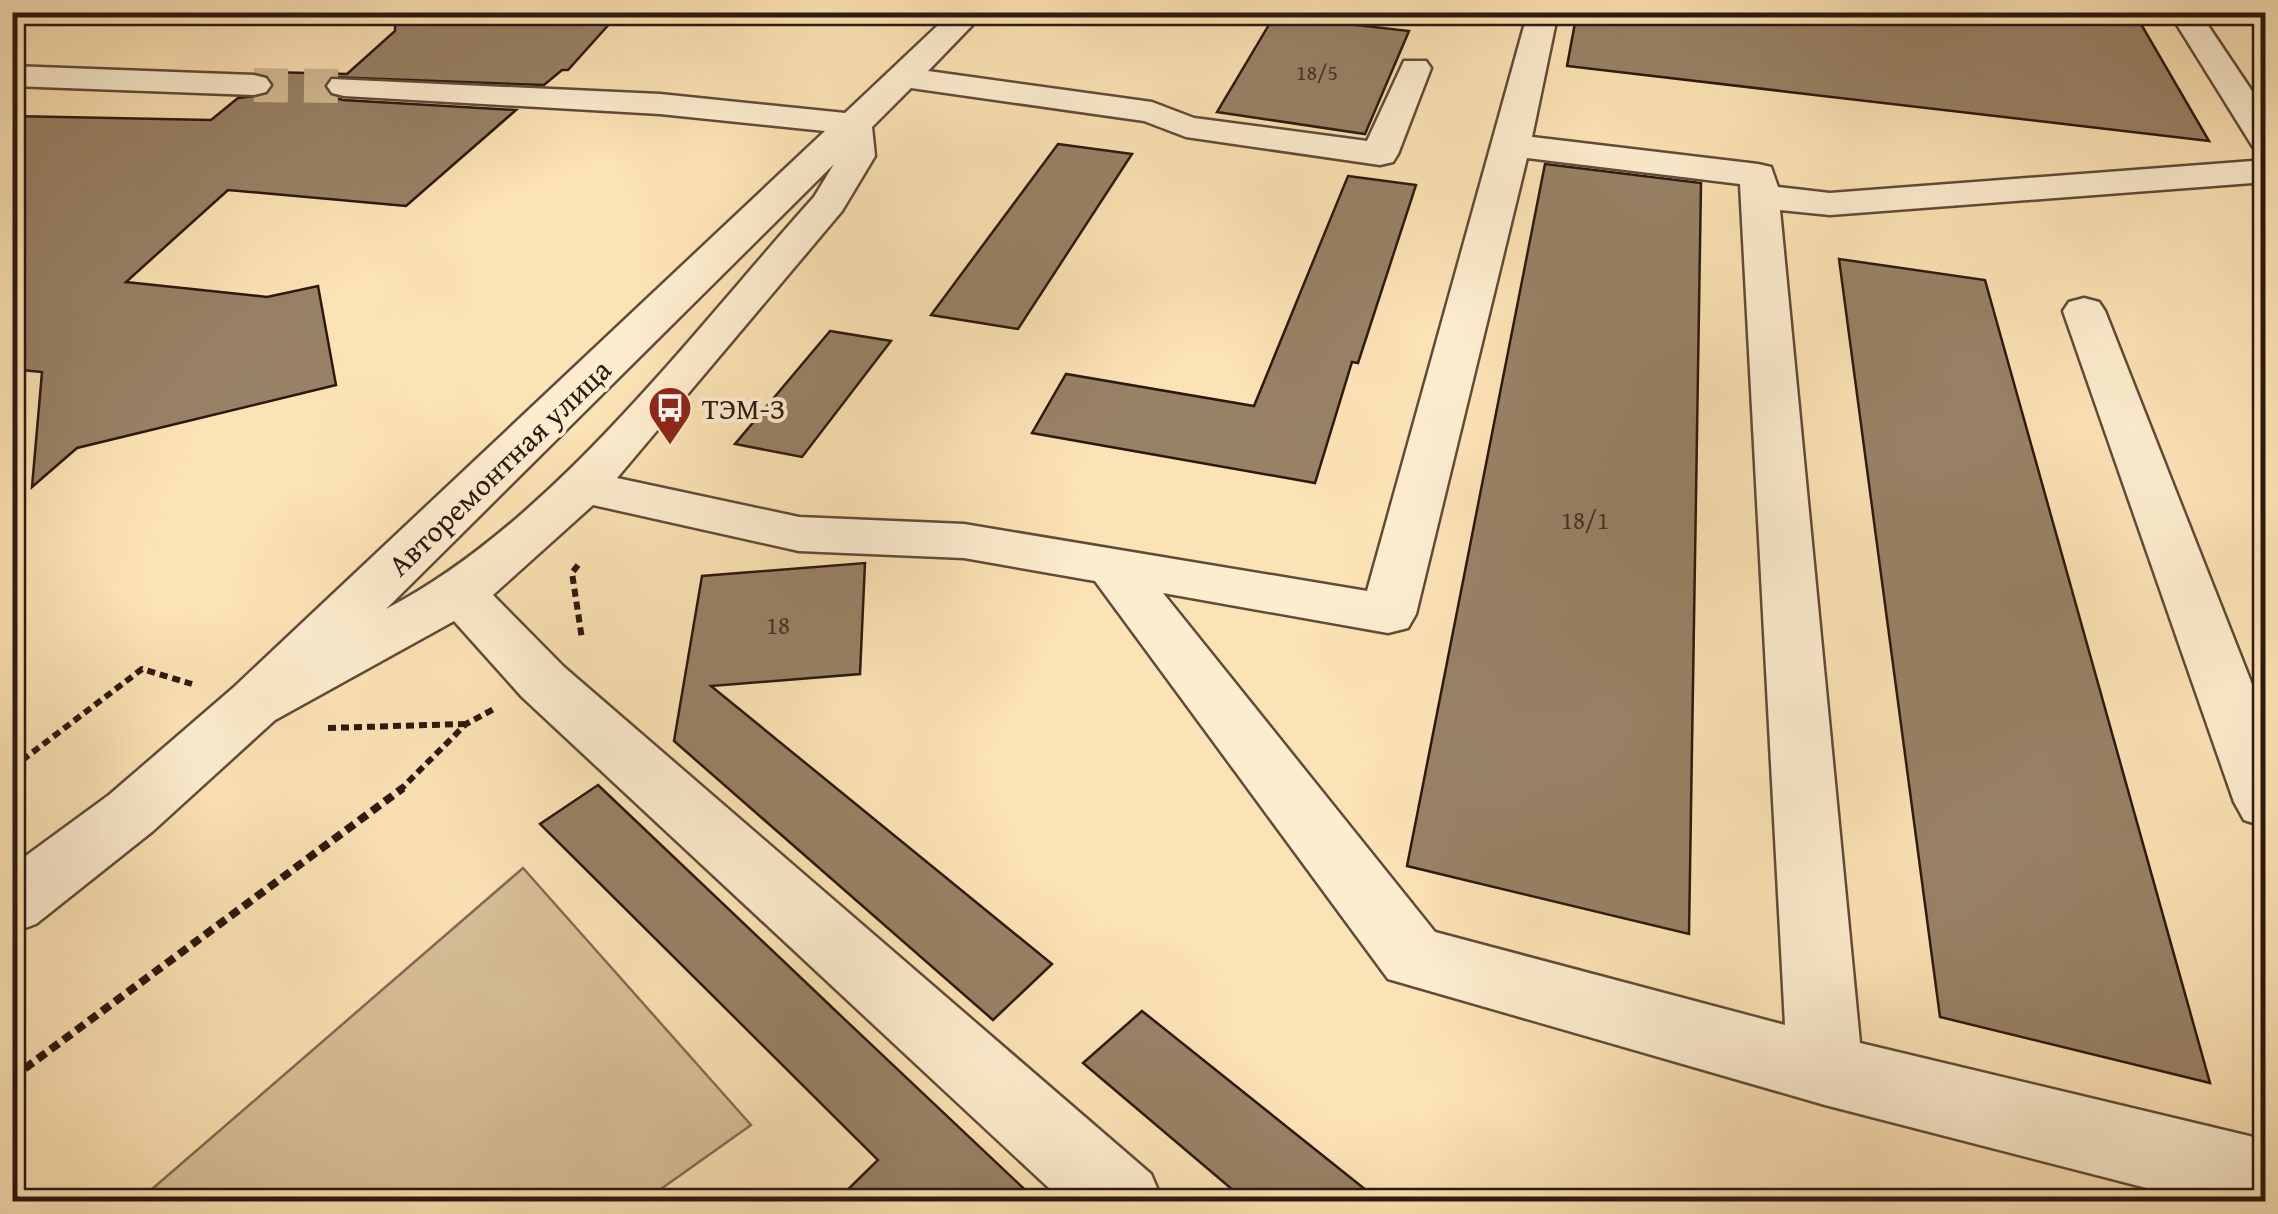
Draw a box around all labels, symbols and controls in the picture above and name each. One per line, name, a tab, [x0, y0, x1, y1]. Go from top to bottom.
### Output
house number: 18/5	[1296, 56, 1338, 88]
street label: Авторемонтная улица	[377, 348, 621, 586]
bus stop icon: ТЭМ-З	[647, 385, 693, 446]
place label: ТЭМ-З	[702, 386, 785, 430]
house number: 18/1	[1561, 502, 1609, 538]
house number: 18	[766, 607, 790, 643]

